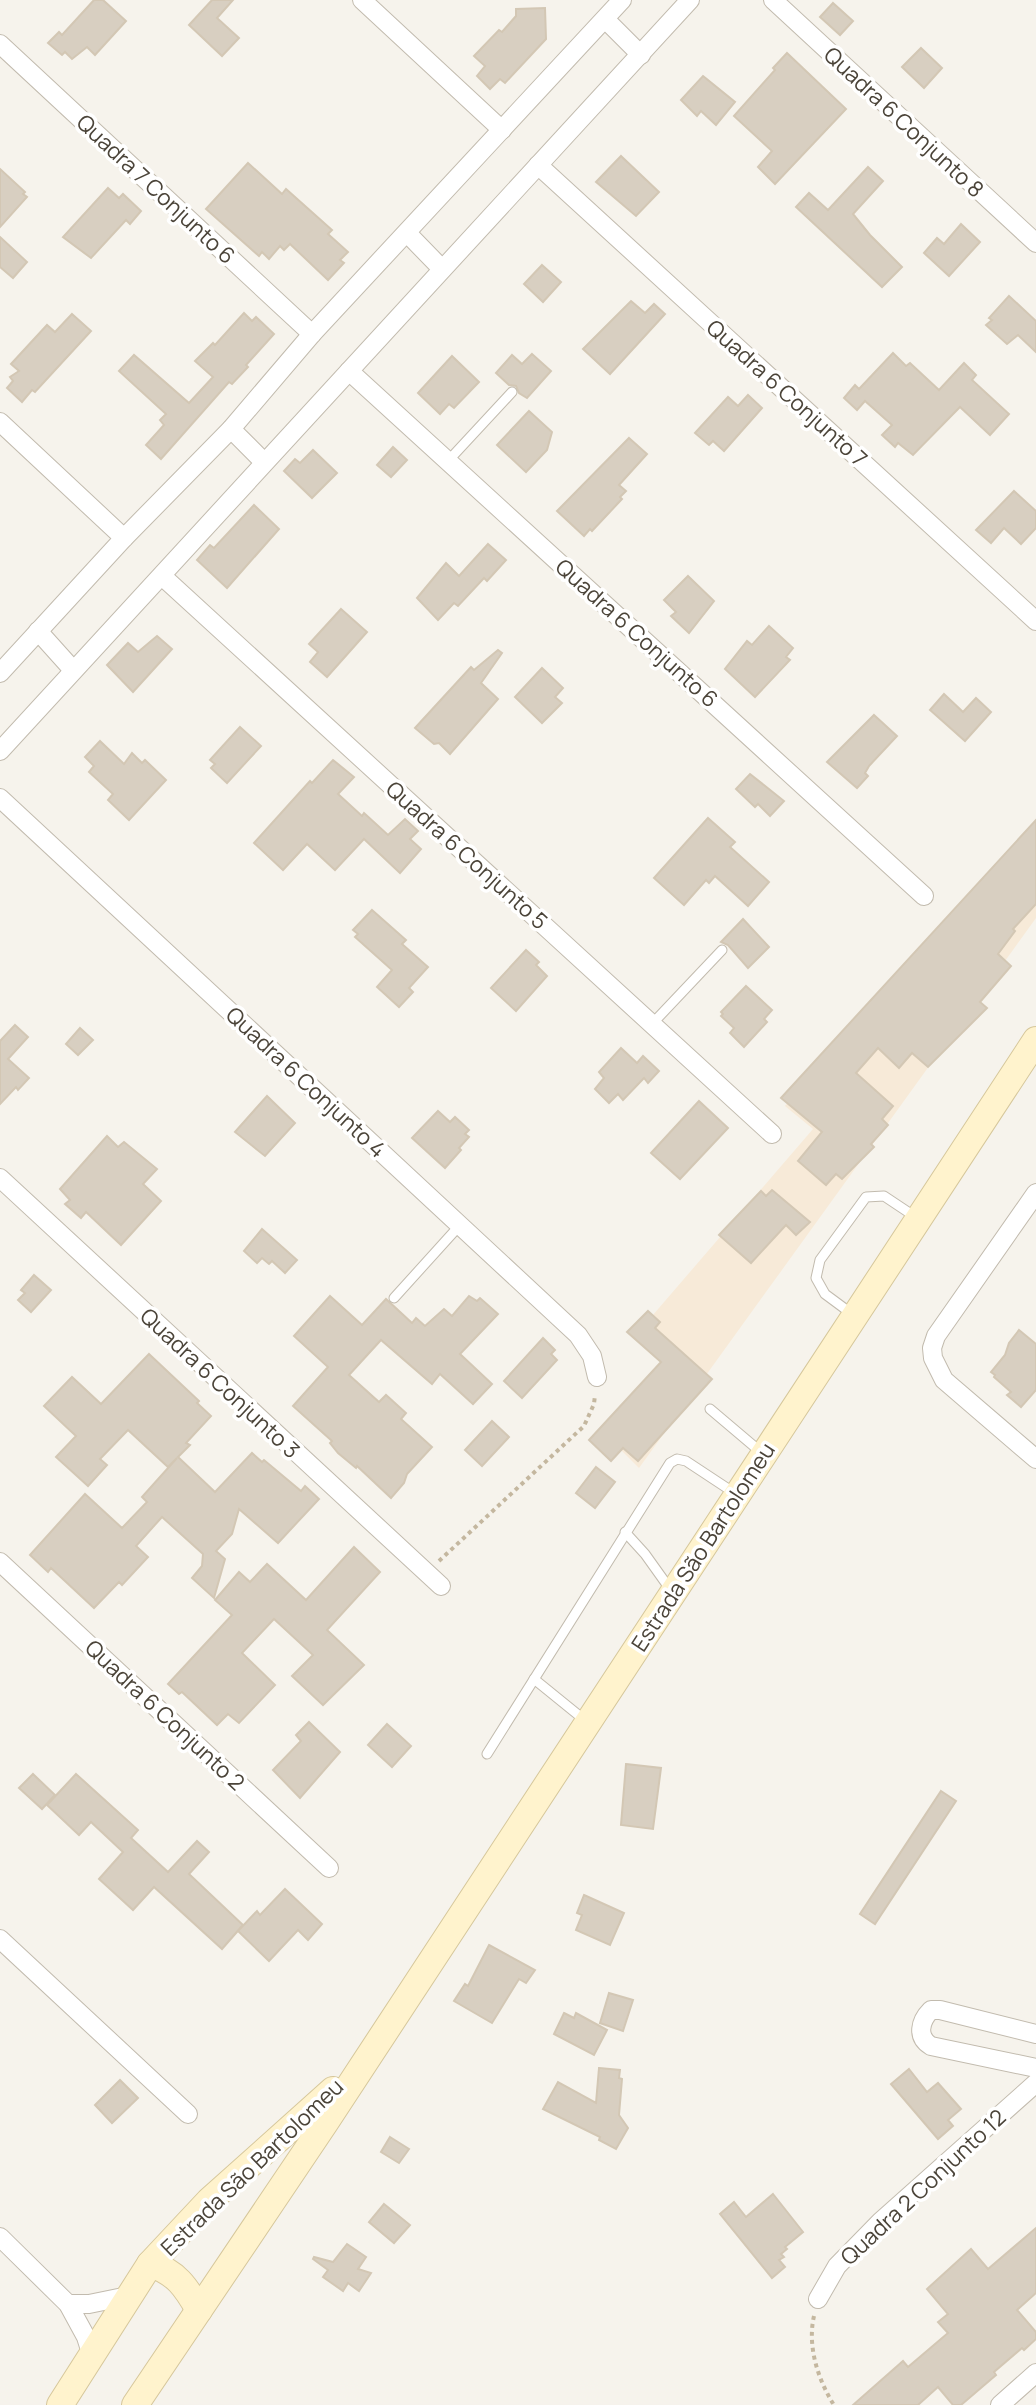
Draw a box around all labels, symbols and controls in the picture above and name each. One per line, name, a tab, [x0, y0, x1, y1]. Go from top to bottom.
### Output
street label: Quadra 6 Conjunto 8	[818, 40, 990, 204]
street label: Quadra 7 Conjunto 6	[70, 108, 242, 270]
street label: Quadra 6 Conjunto 7	[700, 313, 874, 473]
street label: Quadra 6 Conjunto 6	[549, 552, 725, 714]
street label: Quadra 6 Conjunto 5	[380, 774, 554, 936]
street label: Quadra 6 Conjunto 4	[219, 1000, 393, 1164]
street label: Quadra 6 Conjunto 3	[134, 1301, 306, 1465]
street label: Estrada São Bartolomeu	[624, 1437, 782, 1657]
street label: Quadra 6 Conjunto 2	[79, 1633, 251, 1797]
street label: Estrada São Bartolomeu	[154, 2072, 350, 2262]
street label: Quadra 2 Conjunto 12	[834, 2102, 1012, 2272]

